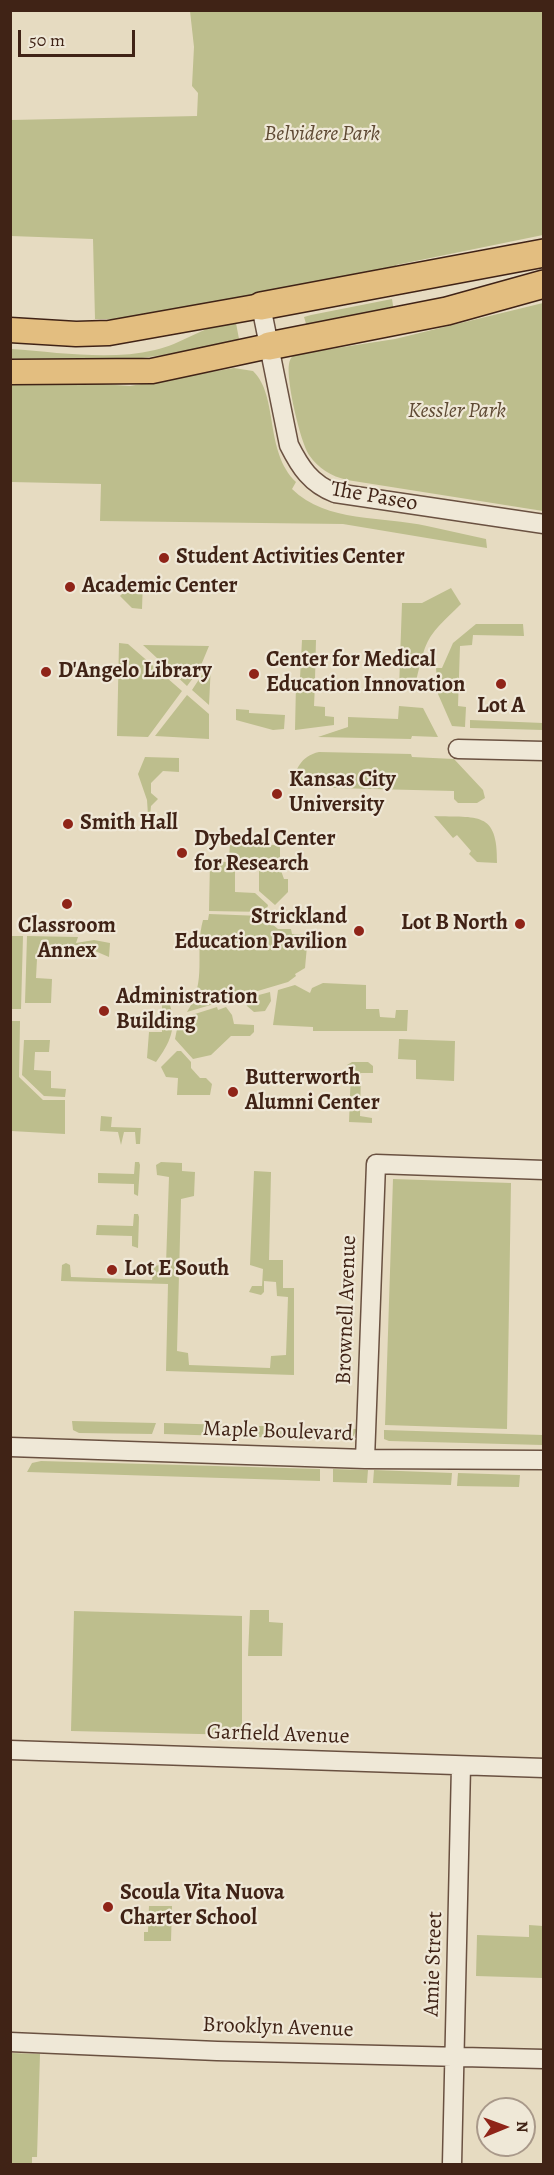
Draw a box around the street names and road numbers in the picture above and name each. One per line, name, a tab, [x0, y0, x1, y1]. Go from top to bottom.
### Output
street label: The Paseo	[329, 476, 419, 518]
street label: Brownell Avenue	[331, 1235, 363, 1385]
street label: Maple Boulevard	[202, 1416, 354, 1448]
street label: Garfield Avenue	[206, 1719, 350, 1751]
street label: Amie Street	[419, 1911, 449, 2017]
street label: Brooklyn Avenue	[202, 2012, 354, 2044]

